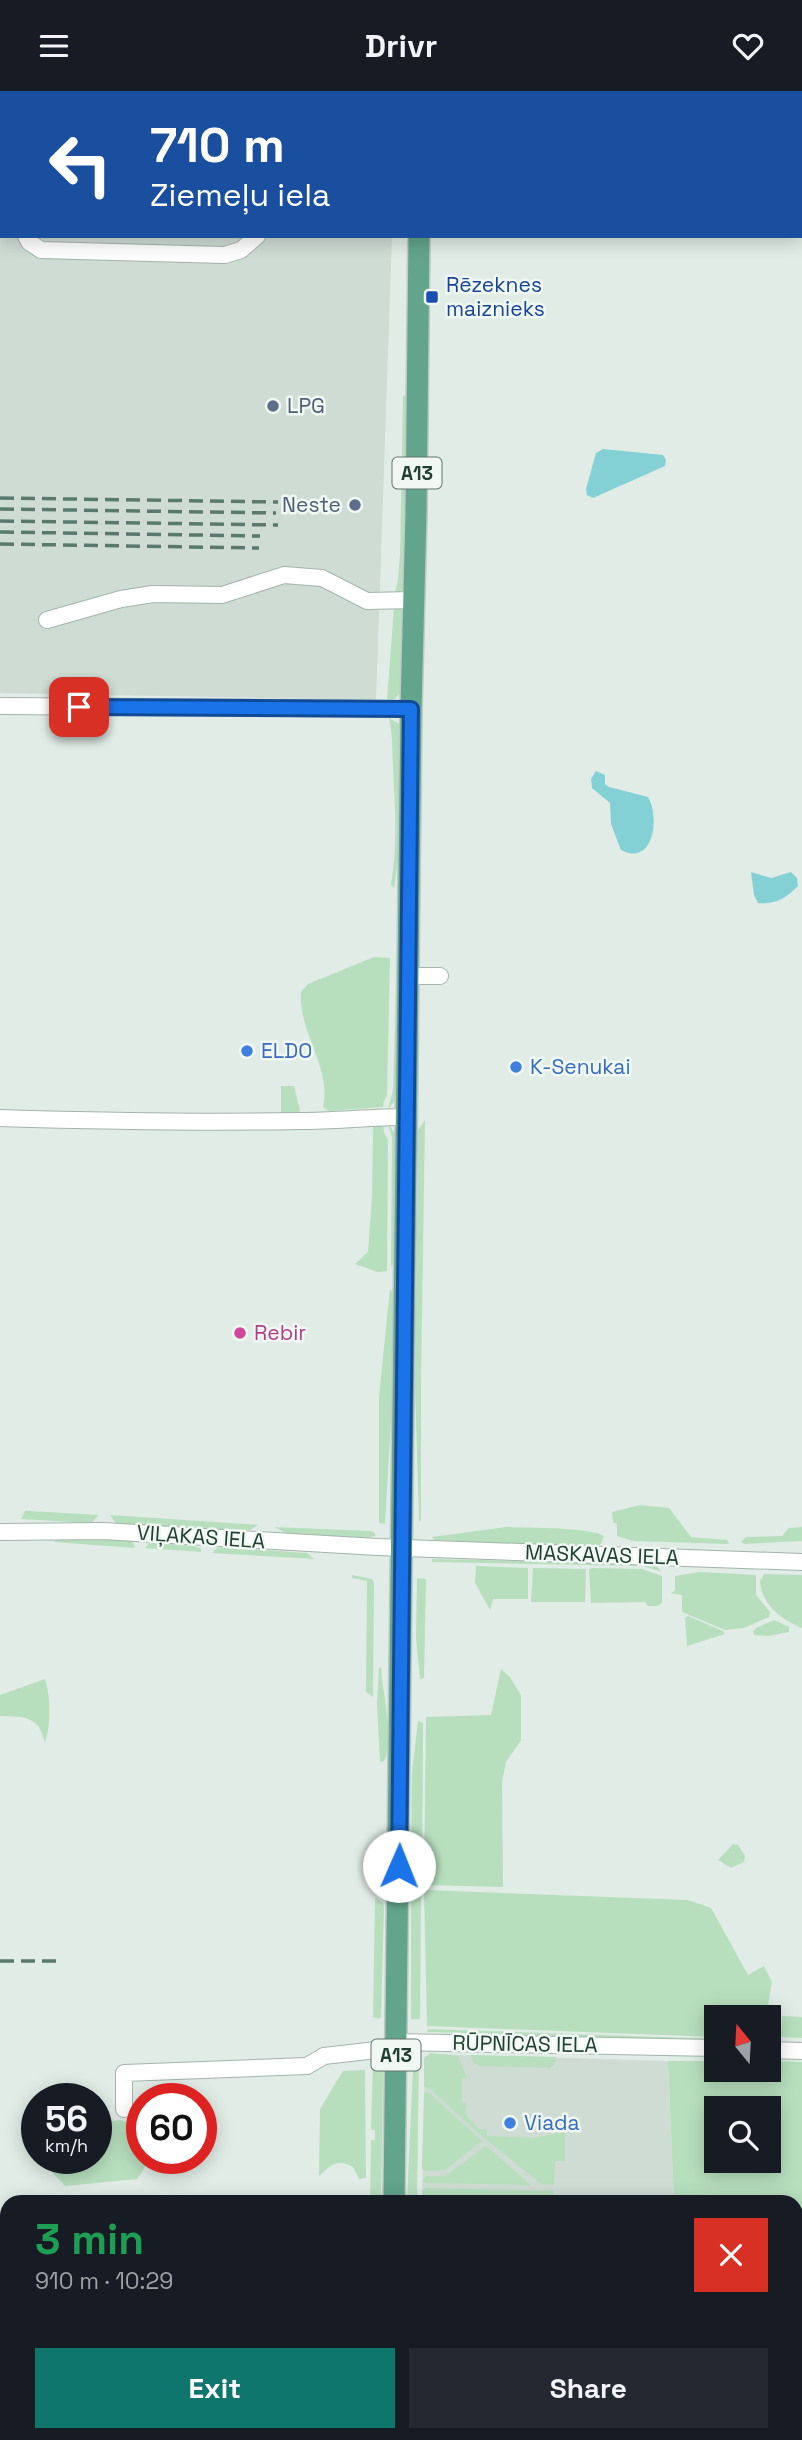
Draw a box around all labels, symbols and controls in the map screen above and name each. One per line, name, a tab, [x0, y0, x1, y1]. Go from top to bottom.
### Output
text: Drivr	[365, 26, 437, 66]
icon: menu	[35, 27, 73, 65]
icon: heart	[729, 27, 767, 65]
text: 710 m	[150, 114, 285, 176]
icon: left	[35, 119, 126, 210]
text: Ziemeļu iela	[150, 175, 330, 215]
place label: Rēzeknes maiznieks	[446, 271, 545, 322]
marker: Rēzeknes maiznieks	[424, 289, 440, 305]
place label: LPG	[287, 392, 325, 419]
marker: LPG	[265, 398, 281, 414]
road number: A13	[392, 457, 442, 489]
place label: Neste	[282, 491, 341, 518]
marker: Neste	[347, 497, 363, 513]
pin	[49, 677, 109, 737]
icon: arrive	[60, 688, 98, 726]
place label: ELDO	[261, 1037, 312, 1064]
marker: ELDO	[239, 1043, 255, 1059]
place label: K-Senukai	[530, 1053, 631, 1080]
marker: K-Senukai	[508, 1059, 524, 1075]
place label: Rebir	[254, 1319, 306, 1346]
marker: Rebir	[232, 1325, 248, 1341]
street label: VIĻAKAS IELA	[136, 1519, 266, 1554]
street label: MASKAVAS IELA	[525, 1538, 680, 1571]
position arrow	[362, 1829, 436, 1903]
north arrow	[704, 2005, 780, 2083]
map controls	[704, 2005, 781, 2173]
street label: RŪPNĪCAS IELA	[452, 2029, 598, 2058]
road number: A13	[372, 2039, 420, 2071]
speed limit sign: 60	[126, 2083, 217, 2174]
button: search	[704, 2096, 781, 2173]
text: 56	[45, 2097, 88, 2141]
place label: Viada	[524, 2109, 580, 2136]
marker: Viada	[502, 2115, 518, 2131]
text: km/h	[45, 2134, 88, 2157]
text: 3 min	[35, 2213, 144, 2266]
button: close	[694, 2218, 768, 2292]
text: 910 m · 10:29	[35, 2266, 173, 2296]
button: Exit	[35, 2348, 395, 2428]
button: Share	[409, 2348, 768, 2428]

